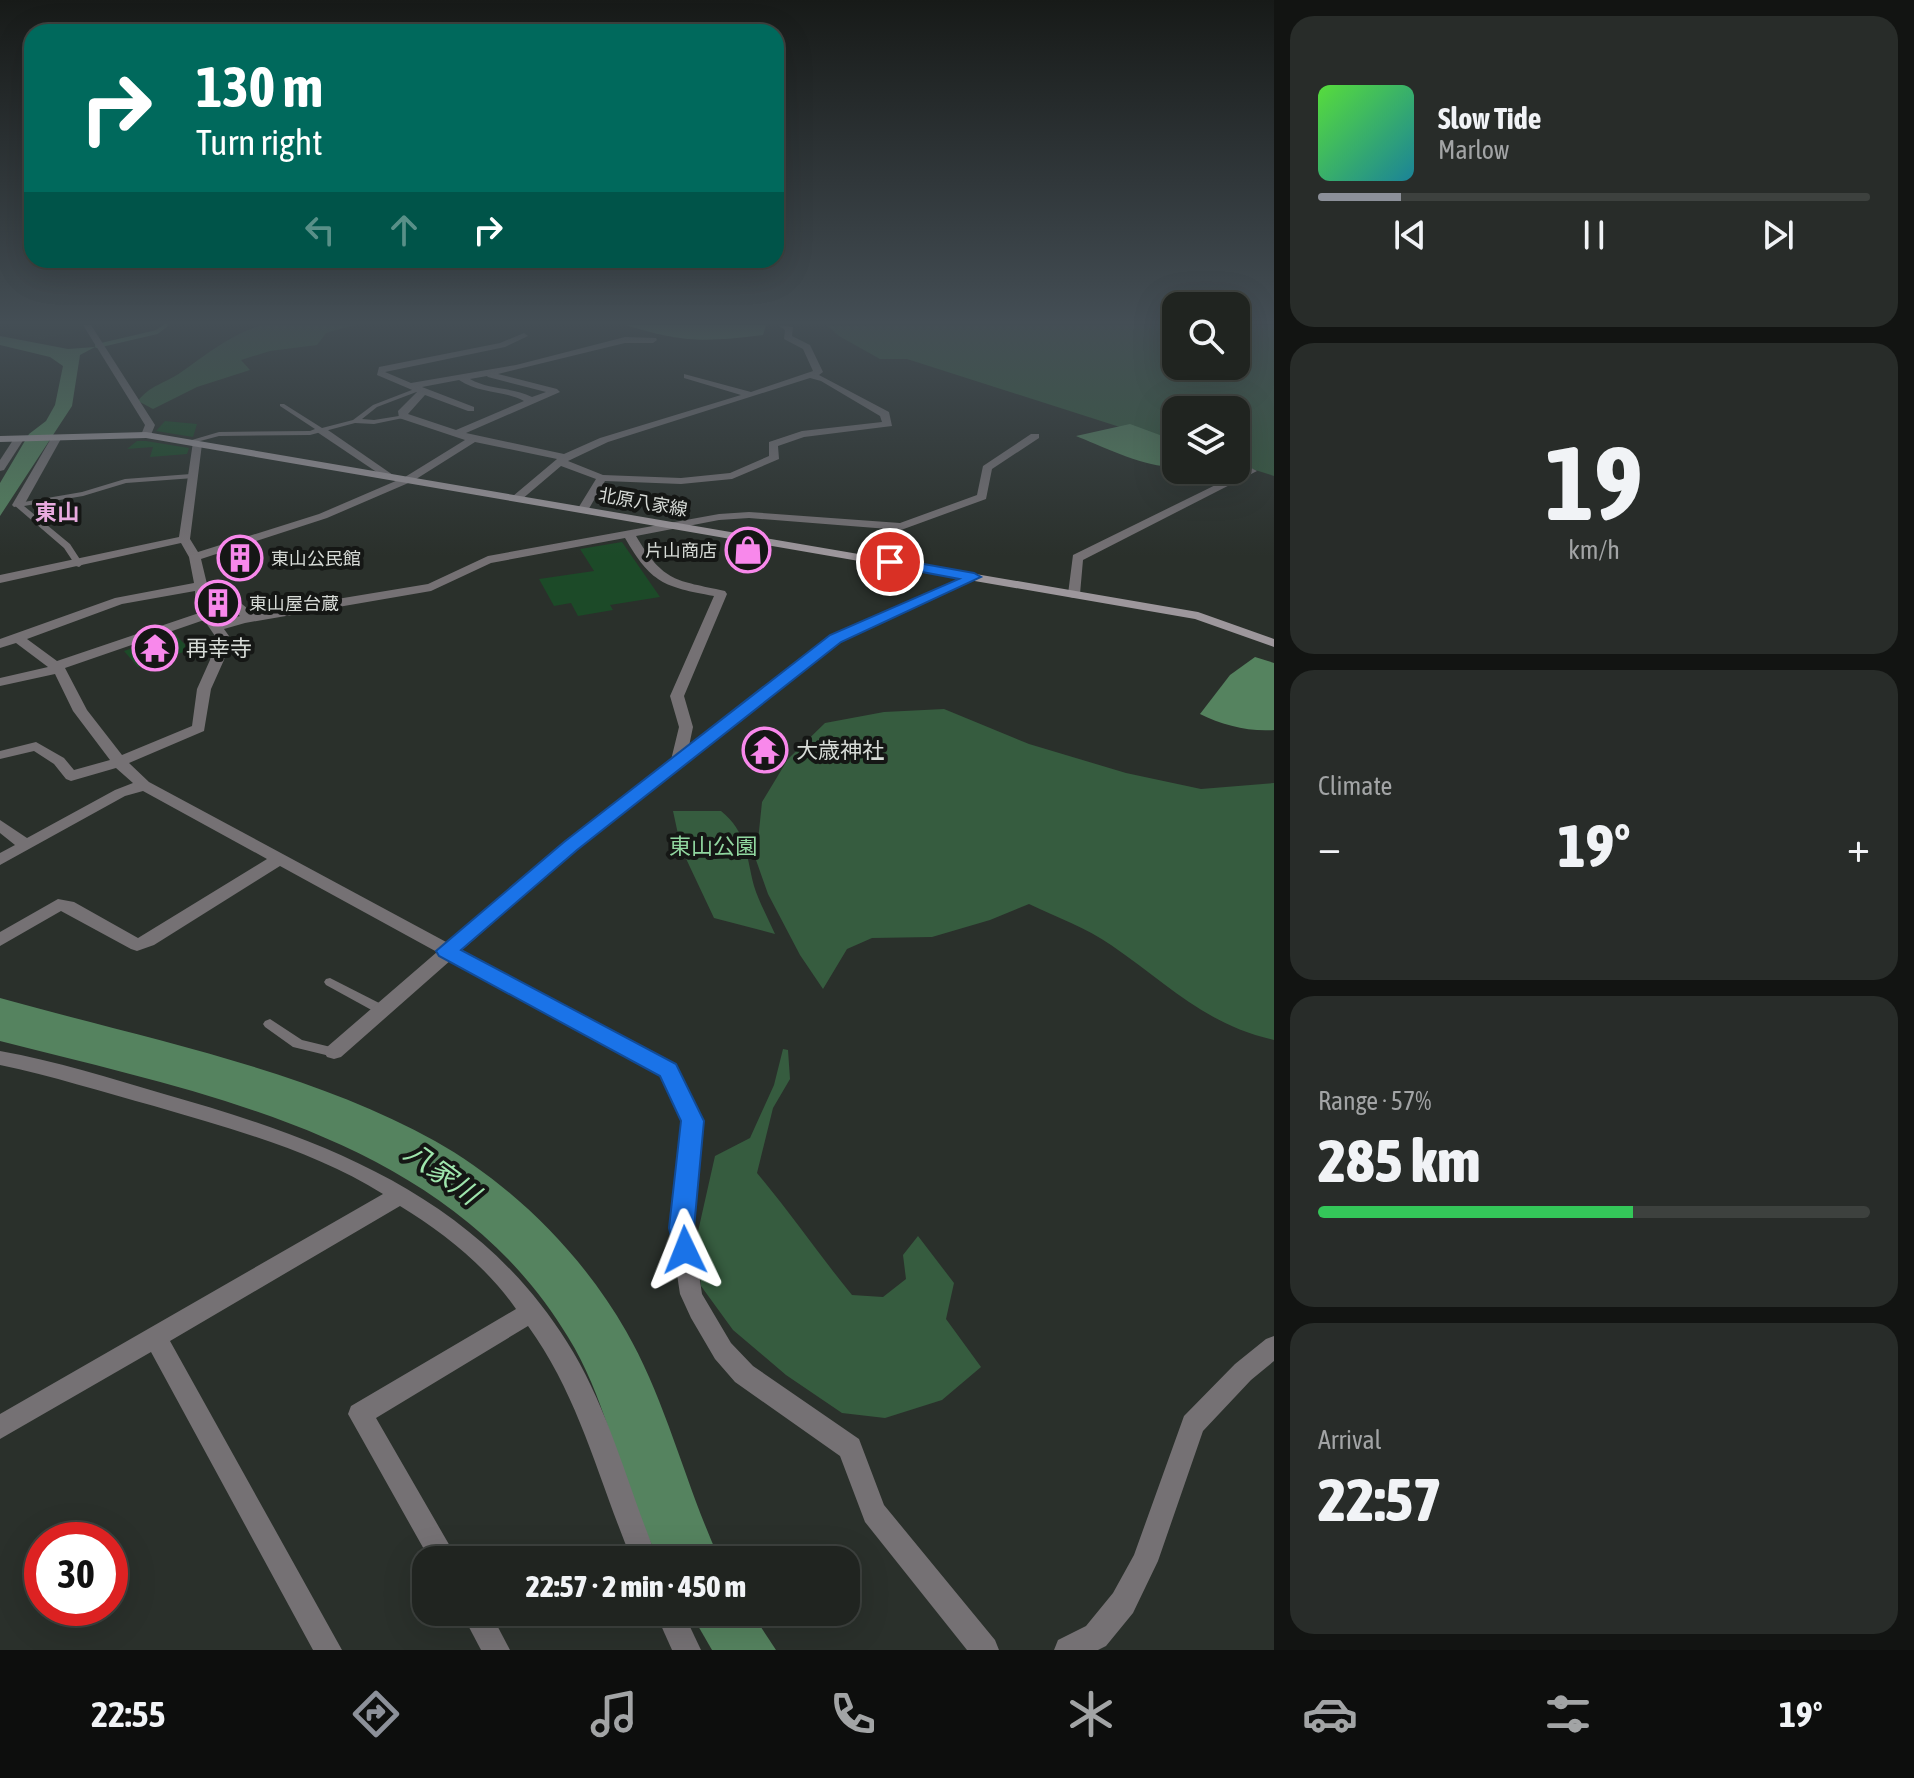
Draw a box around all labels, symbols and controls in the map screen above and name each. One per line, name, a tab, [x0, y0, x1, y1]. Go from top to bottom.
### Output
text: 130 m	[196, 55, 323, 119]
icon: right	[64, 56, 168, 160]
text: Slow Tide	[1438, 101, 1541, 135]
text: Turn right	[196, 121, 323, 163]
text: Marlow	[1438, 135, 1509, 165]
icon: left	[298, 208, 342, 252]
icon: ahead	[382, 208, 426, 252]
icon: right	[466, 208, 510, 252]
icon: previous	[1388, 213, 1432, 257]
icon: pause	[1572, 213, 1616, 257]
icon: next	[1756, 213, 1800, 257]
map controls	[1162, 292, 1250, 484]
button: search	[1162, 292, 1250, 380]
button: layers	[1162, 396, 1250, 484]
text: 19	[1545, 423, 1643, 542]
street label: 北原八家線	[597, 484, 689, 520]
district label: 東山	[35, 499, 79, 525]
shop icon: 片山商店	[724, 526, 772, 574]
pin	[856, 528, 924, 596]
building icon: 東山公民館	[216, 534, 264, 582]
text: km/h	[1568, 535, 1620, 565]
place label: 片山商店	[645, 540, 717, 561]
icon: arrive	[868, 540, 912, 584]
place label: 東山公民館	[271, 548, 361, 569]
building icon: 東山屋台蔵	[194, 579, 242, 627]
place label: 東山屋台蔵	[249, 593, 339, 614]
temple icon: 再幸寺	[131, 624, 179, 672]
place label: 再幸寺	[186, 635, 252, 661]
temple icon: 大歳神社	[741, 726, 789, 774]
place label: 大歳神社	[796, 737, 884, 763]
text: Climate	[1318, 771, 1392, 801]
text: 19°	[1558, 811, 1630, 880]
text: −	[1318, 821, 1341, 871]
text: +	[1847, 821, 1870, 871]
park label: 東山公園	[669, 833, 757, 859]
text: Range · 57%	[1318, 1086, 1431, 1116]
text: 285 km	[1318, 1126, 1480, 1195]
water label: 八家川	[399, 1135, 488, 1212]
position arrow	[643, 1208, 727, 1292]
text: Arrival	[1318, 1425, 1382, 1455]
text: 22:57	[1318, 1465, 1441, 1534]
speed limit sign: 30	[24, 1522, 128, 1626]
text: 22:57 · 2 min · 450 m	[526, 1569, 746, 1603]
icon: directions	[348, 1686, 404, 1742]
icon: music	[586, 1686, 642, 1742]
icon: phone	[825, 1686, 881, 1742]
icon: climate	[1063, 1686, 1119, 1742]
icon: car	[1302, 1686, 1358, 1742]
icon: filters	[1540, 1686, 1596, 1742]
text: 22:55	[91, 1693, 165, 1735]
text: 19°	[1779, 1693, 1823, 1735]

